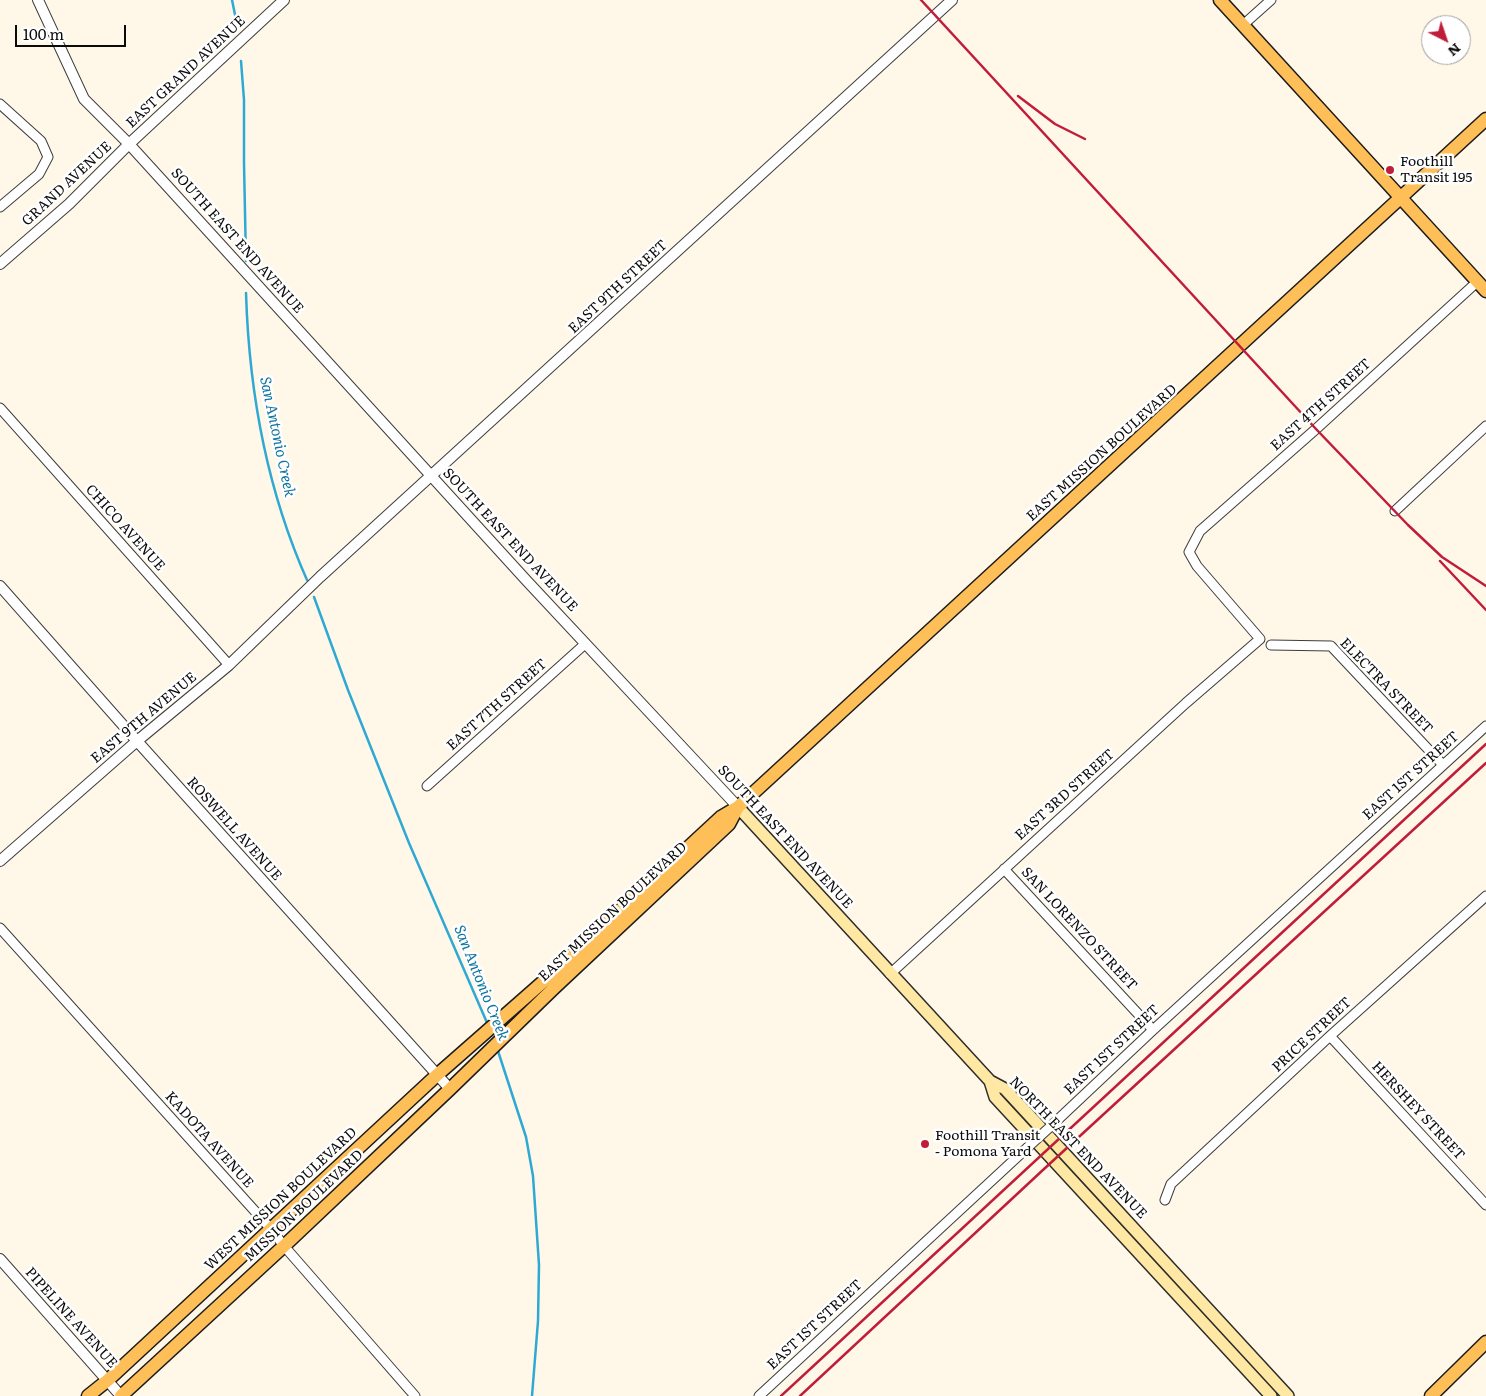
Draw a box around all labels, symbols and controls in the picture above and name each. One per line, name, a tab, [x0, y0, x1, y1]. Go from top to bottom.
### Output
street label: EAST GRAND AVENUE	[123, 12, 249, 132]
scale bar	[18, 15, 129, 47]
north arrow	[1421, 15, 1471, 65]
text: 100 m	[23, 22, 64, 45]
text: N	[1444, 39, 1466, 62]
street label: GRAND AVENUE	[19, 138, 115, 230]
place label: Foothill Transit 195	[1400, 154, 1472, 186]
marker: Foothill Transit 195	[1384, 164, 1396, 176]
street label: SOUTH EAST END AVENUE	[167, 165, 307, 317]
street label: EAST 9TH STREET	[565, 237, 671, 337]
street label: EAST 4TH STREET	[1267, 355, 1375, 455]
water label: San Antonio Creek	[255, 375, 299, 499]
street label: EAST MISSION BOULEVARD	[1023, 381, 1181, 525]
street label: SOUTH EAST END AVENUE	[439, 465, 581, 615]
street label: CHICO AVENUE	[82, 481, 168, 575]
street label: ELECTRA STREET	[1336, 635, 1436, 737]
street label: EAST 7TH STREET	[444, 656, 550, 754]
street label: EAST 9TH AVENUE	[88, 669, 200, 767]
street label: EAST 1ST STREET	[1359, 728, 1463, 824]
street label: EAST 3RD STREET	[1012, 746, 1118, 844]
street label: SOUTH EAST END AVENUE	[714, 762, 856, 912]
street label: ROSWELL AVENUE	[183, 774, 285, 884]
street label: EAST MISSION BOULEVARD	[535, 839, 691, 985]
street label: SAN LORENZO STREET	[1018, 864, 1140, 994]
water label: San Antonio Creek	[450, 923, 512, 1043]
street label: PRICE STREET	[1269, 994, 1355, 1076]
street label: EAST 1ST STREET	[1061, 1002, 1163, 1098]
street label: HERSHEY STREET	[1368, 1058, 1468, 1164]
street label: NORTH EAST END AVENUE	[1006, 1074, 1150, 1222]
street label: KADOTA AVENUE	[161, 1088, 257, 1192]
street label: WEST MISSION BOULEVARD	[202, 1124, 360, 1274]
place label: Foothill Transit - Pomona Yard	[935, 1128, 1040, 1160]
marker: Foothill Transit - Pomona Yard	[919, 1138, 931, 1150]
street label: MISSION BOULEVARD	[241, 1147, 367, 1265]
street label: PIPELINE AVENUE	[21, 1264, 121, 1372]
street label: EAST 1ST STREET	[764, 1277, 866, 1373]

